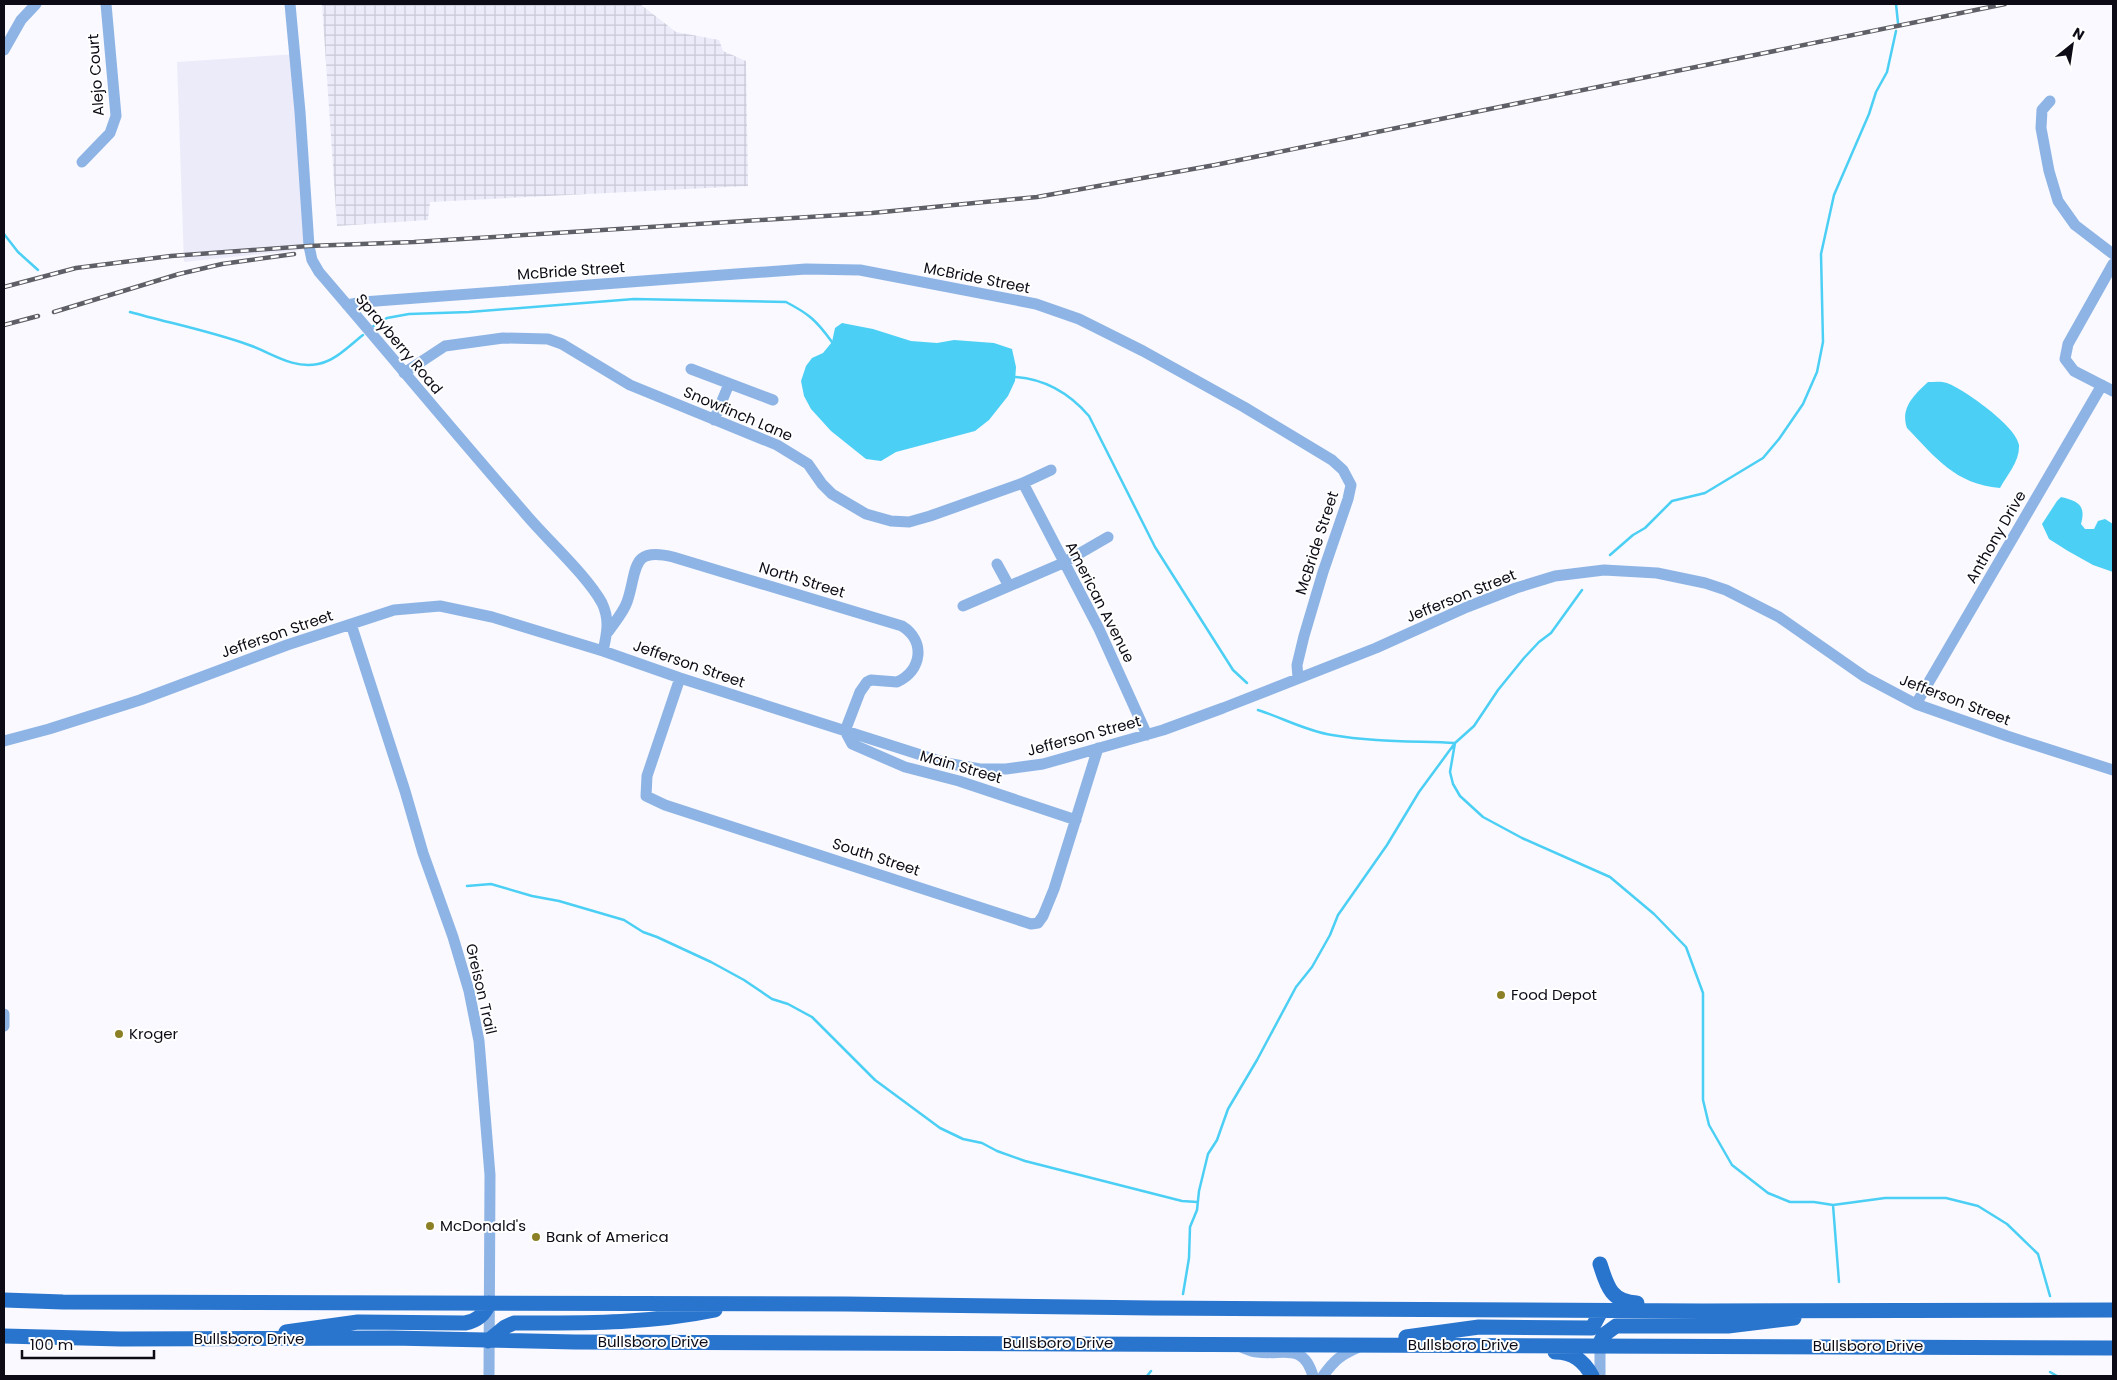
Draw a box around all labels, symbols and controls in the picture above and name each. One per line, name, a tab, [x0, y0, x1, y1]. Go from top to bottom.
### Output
north arrow	[2047, 20, 2097, 70]
text: N	[2069, 22, 2088, 45]
street label: Alejo Court	[82, 33, 109, 117]
street label: McBride Street	[516, 256, 626, 285]
street label: McBride Street	[922, 257, 1032, 298]
street label: Sprayberry Road	[351, 289, 448, 398]
street label: Snowfinch Lane	[680, 381, 796, 446]
street label: Anthony Drive	[1960, 486, 2031, 587]
street label: McBride Street	[1290, 488, 1343, 597]
street label: American Avenue	[1061, 538, 1140, 666]
street label: North Street	[757, 557, 848, 603]
street label: Jefferson Street	[1403, 564, 1519, 627]
street label: Jefferson Street	[218, 605, 336, 662]
street label: Jefferson Street	[630, 635, 748, 692]
street label: Jefferson Street	[1897, 669, 2014, 730]
street label: Jefferson Street	[1025, 710, 1143, 761]
street label: Main Street	[918, 745, 1005, 788]
street label: South Street	[830, 832, 923, 881]
street label: Greison Trail	[461, 941, 502, 1036]
place label: Food Depot	[1511, 984, 1597, 1005]
marker: Food Depot	[1495, 989, 1507, 1001]
place label: Kroger	[129, 1023, 179, 1044]
marker: Kroger	[113, 1028, 125, 1040]
place label: McDonald's	[440, 1215, 526, 1236]
marker: McDonald's	[424, 1220, 436, 1232]
place label: Bank of America	[546, 1226, 669, 1247]
marker: Bank of America	[530, 1231, 542, 1243]
scale bar	[22, 1328, 155, 1360]
street label: Bullsboro Drive	[194, 1328, 304, 1349]
street label: Bullsboro Drive	[598, 1331, 708, 1352]
street label: Bullsboro Drive	[1003, 1332, 1113, 1353]
text: 100 m	[30, 1334, 73, 1355]
street label: Bullsboro Drive	[1408, 1334, 1518, 1355]
street label: Bullsboro Drive	[1813, 1335, 1923, 1356]

